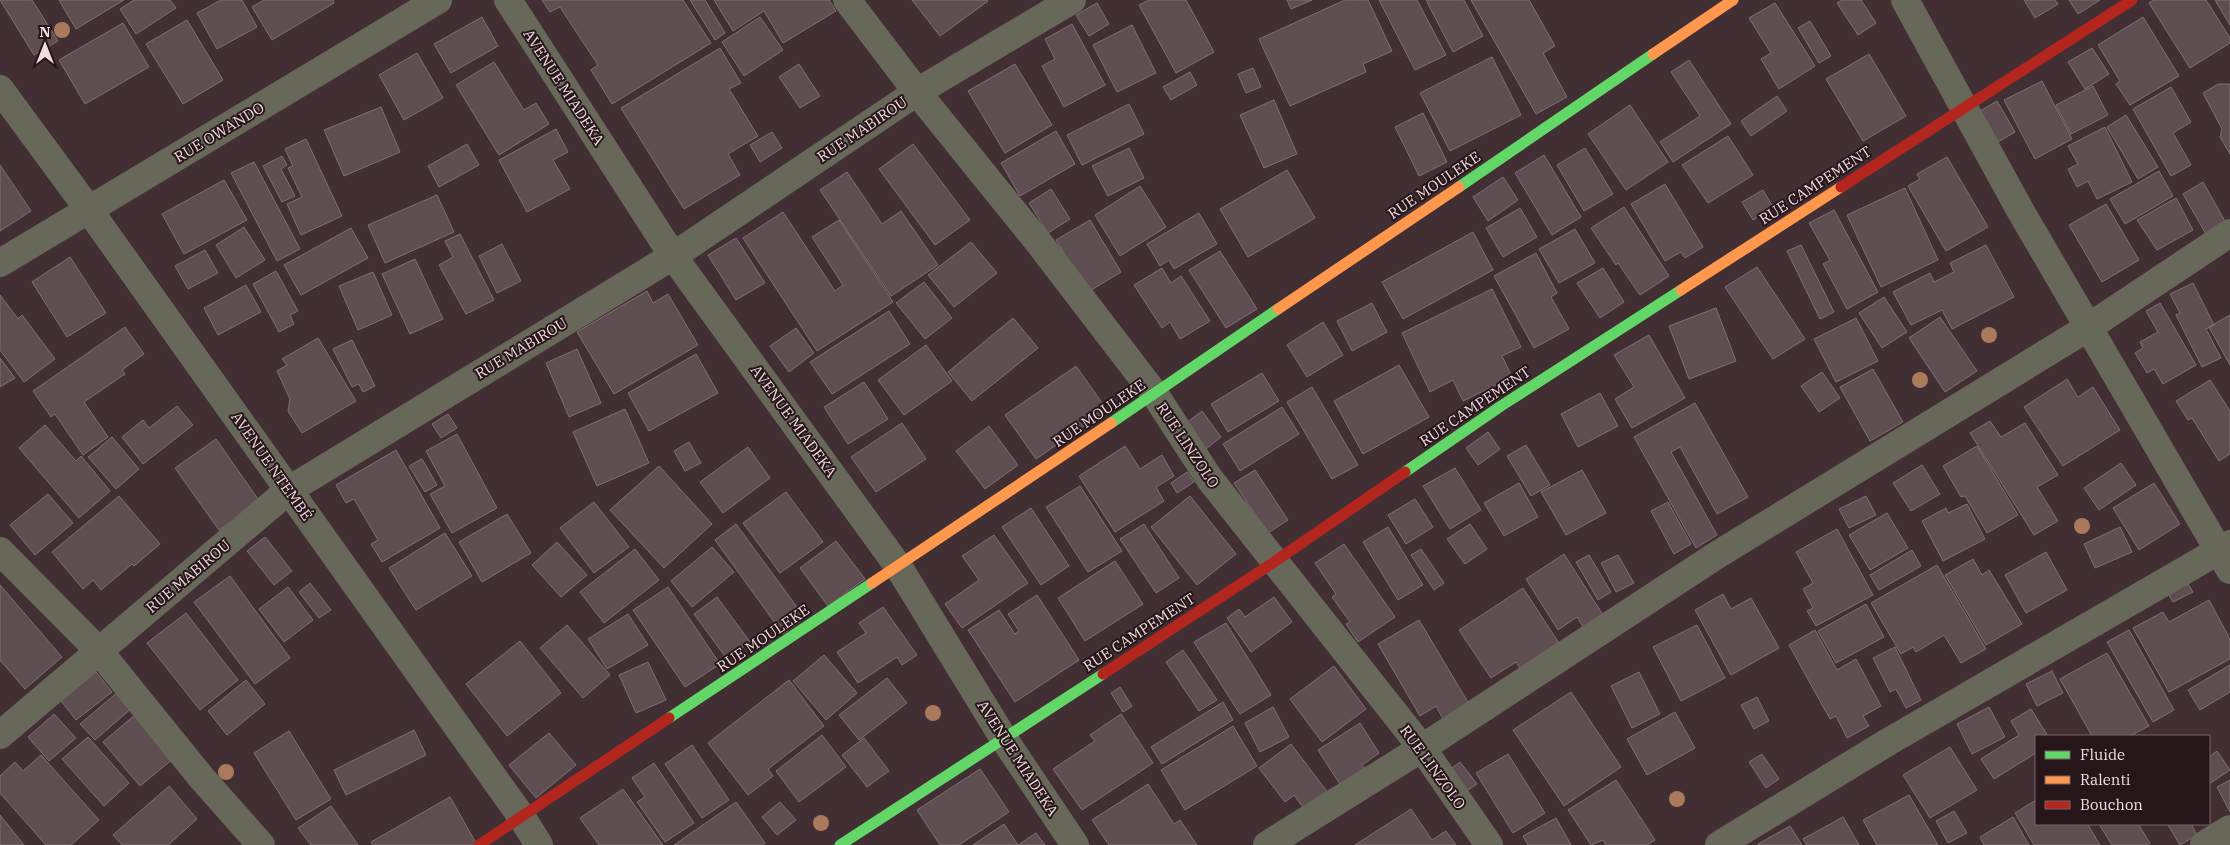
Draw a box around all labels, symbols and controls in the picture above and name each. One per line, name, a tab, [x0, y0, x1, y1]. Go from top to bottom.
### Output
north arrow	[20, 20, 70, 70]
text: N	[39, 23, 51, 41]
street label: AVENUE MIADEKA	[519, 25, 609, 149]
street label: RUE MABIROU	[813, 92, 911, 166]
street label: RUE OWANDO	[170, 98, 268, 166]
street label: RUE CAMPEMENT	[1755, 142, 1875, 228]
street label: RUE MOULEKE	[1384, 147, 1484, 223]
street label: RUE MABIROU	[471, 313, 571, 383]
street label: AVENUE MIADEKA	[747, 361, 842, 482]
street label: RUE CAMPEMENT	[1416, 362, 1534, 450]
street label: RUE MOULEKE	[1049, 375, 1149, 451]
street label: RUE LINZOLO	[1152, 399, 1224, 491]
street label: AVENUE NTEMBÉ	[227, 408, 317, 524]
street label: RUE MABIROU	[142, 535, 234, 617]
street label: RUE CAMPEMENT	[1079, 589, 1199, 675]
street label: RUE MOULEKE	[713, 600, 813, 676]
street label: AVENUE MIADEKA	[973, 696, 1063, 820]
street label: RUE LINZOLO	[1396, 721, 1470, 813]
legend	[2035, 735, 2210, 825]
text: Fluide	[2080, 745, 2125, 764]
text: Ralenti	[2080, 770, 2131, 789]
text: Bouchon	[2080, 795, 2143, 814]

